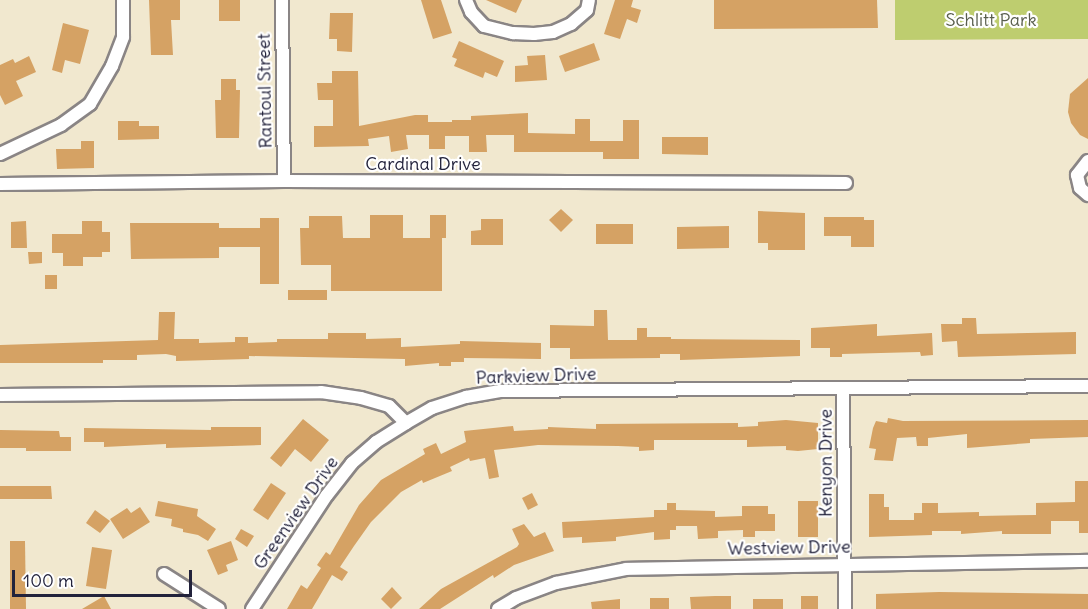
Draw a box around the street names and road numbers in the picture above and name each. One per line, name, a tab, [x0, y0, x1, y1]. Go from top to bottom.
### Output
street label: Rantoul Street	[253, 33, 277, 149]
street label: Cardinal Drive	[365, 153, 481, 175]
street label: Parkview Drive	[475, 363, 597, 389]
street label: Kenyon Drive	[815, 409, 837, 517]
street label: Greenview Drive	[249, 452, 343, 574]
street label: Westview Drive	[727, 536, 851, 560]

